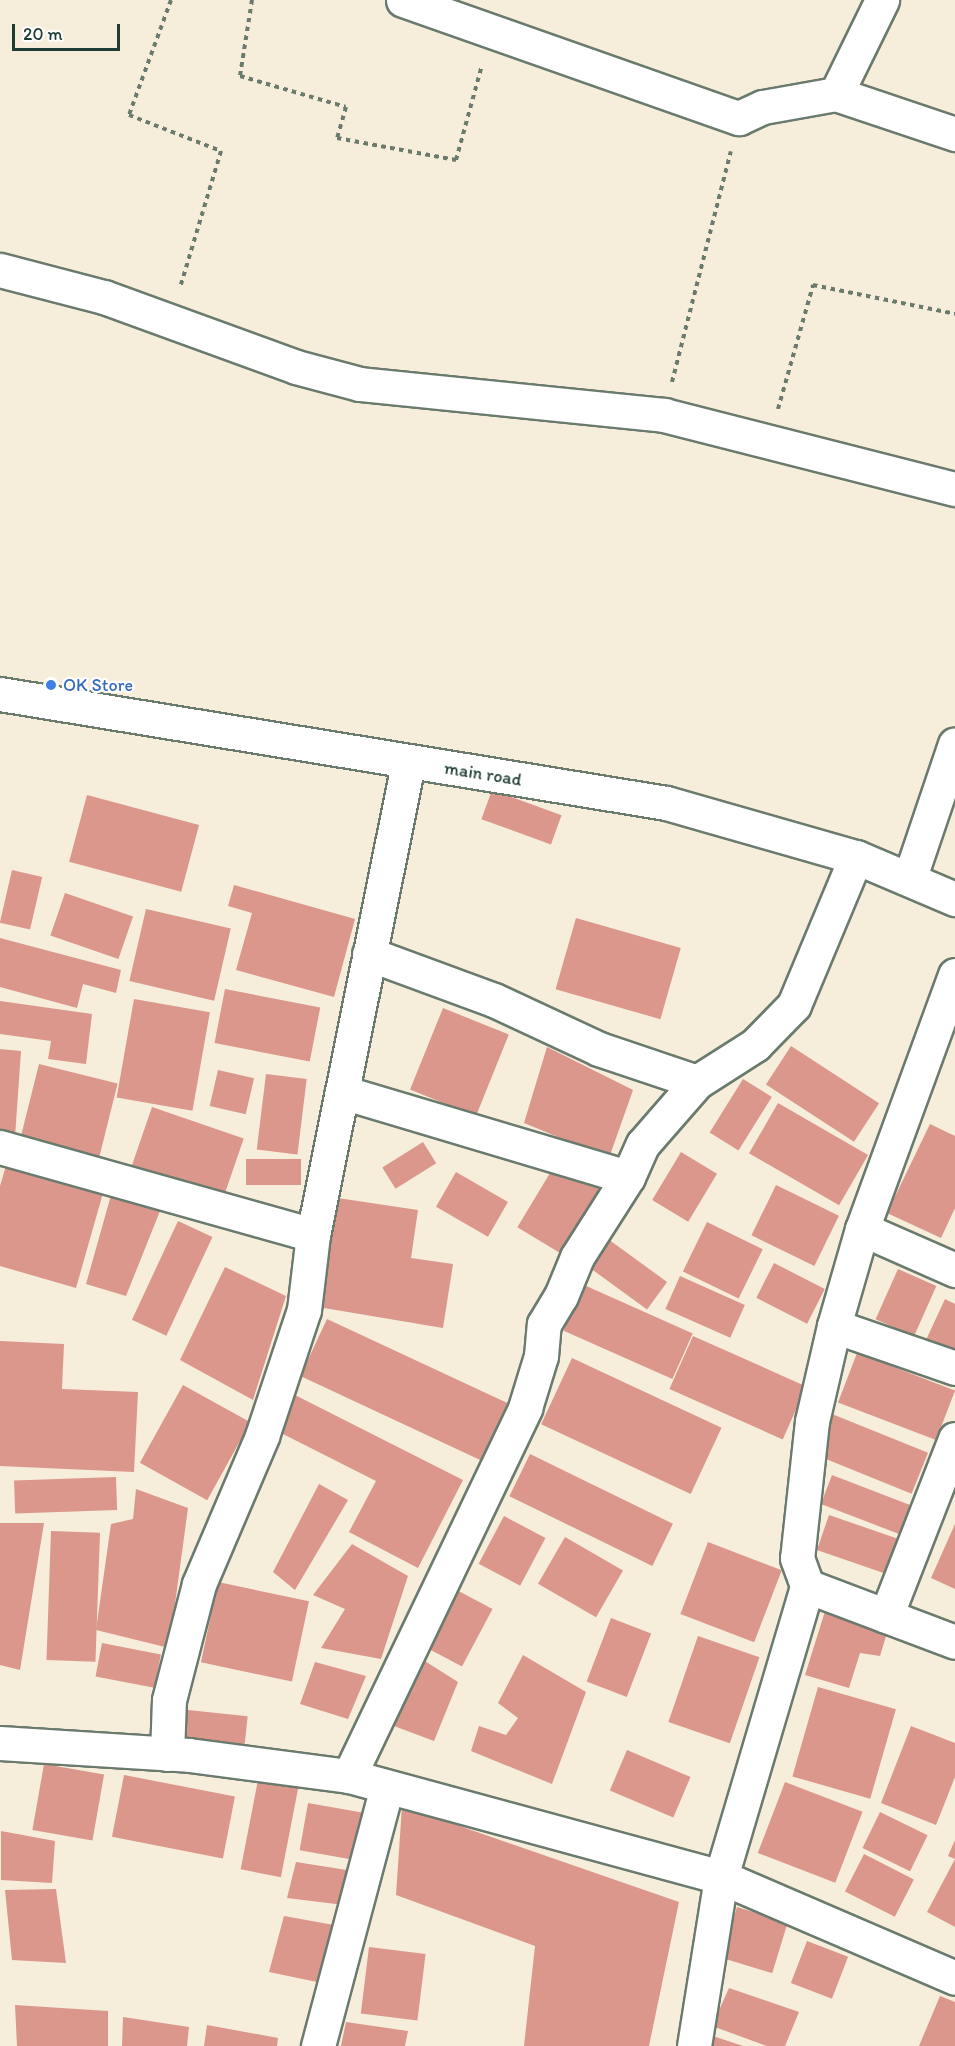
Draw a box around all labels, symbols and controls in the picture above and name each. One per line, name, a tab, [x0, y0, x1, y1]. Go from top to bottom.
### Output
scale bar	[15, 12, 123, 50]
text: 20 m	[23, 23, 63, 45]
place label: OK Store	[63, 674, 133, 696]
marker: OK Store	[44, 678, 58, 692]
street label: main road	[443, 757, 523, 791]

